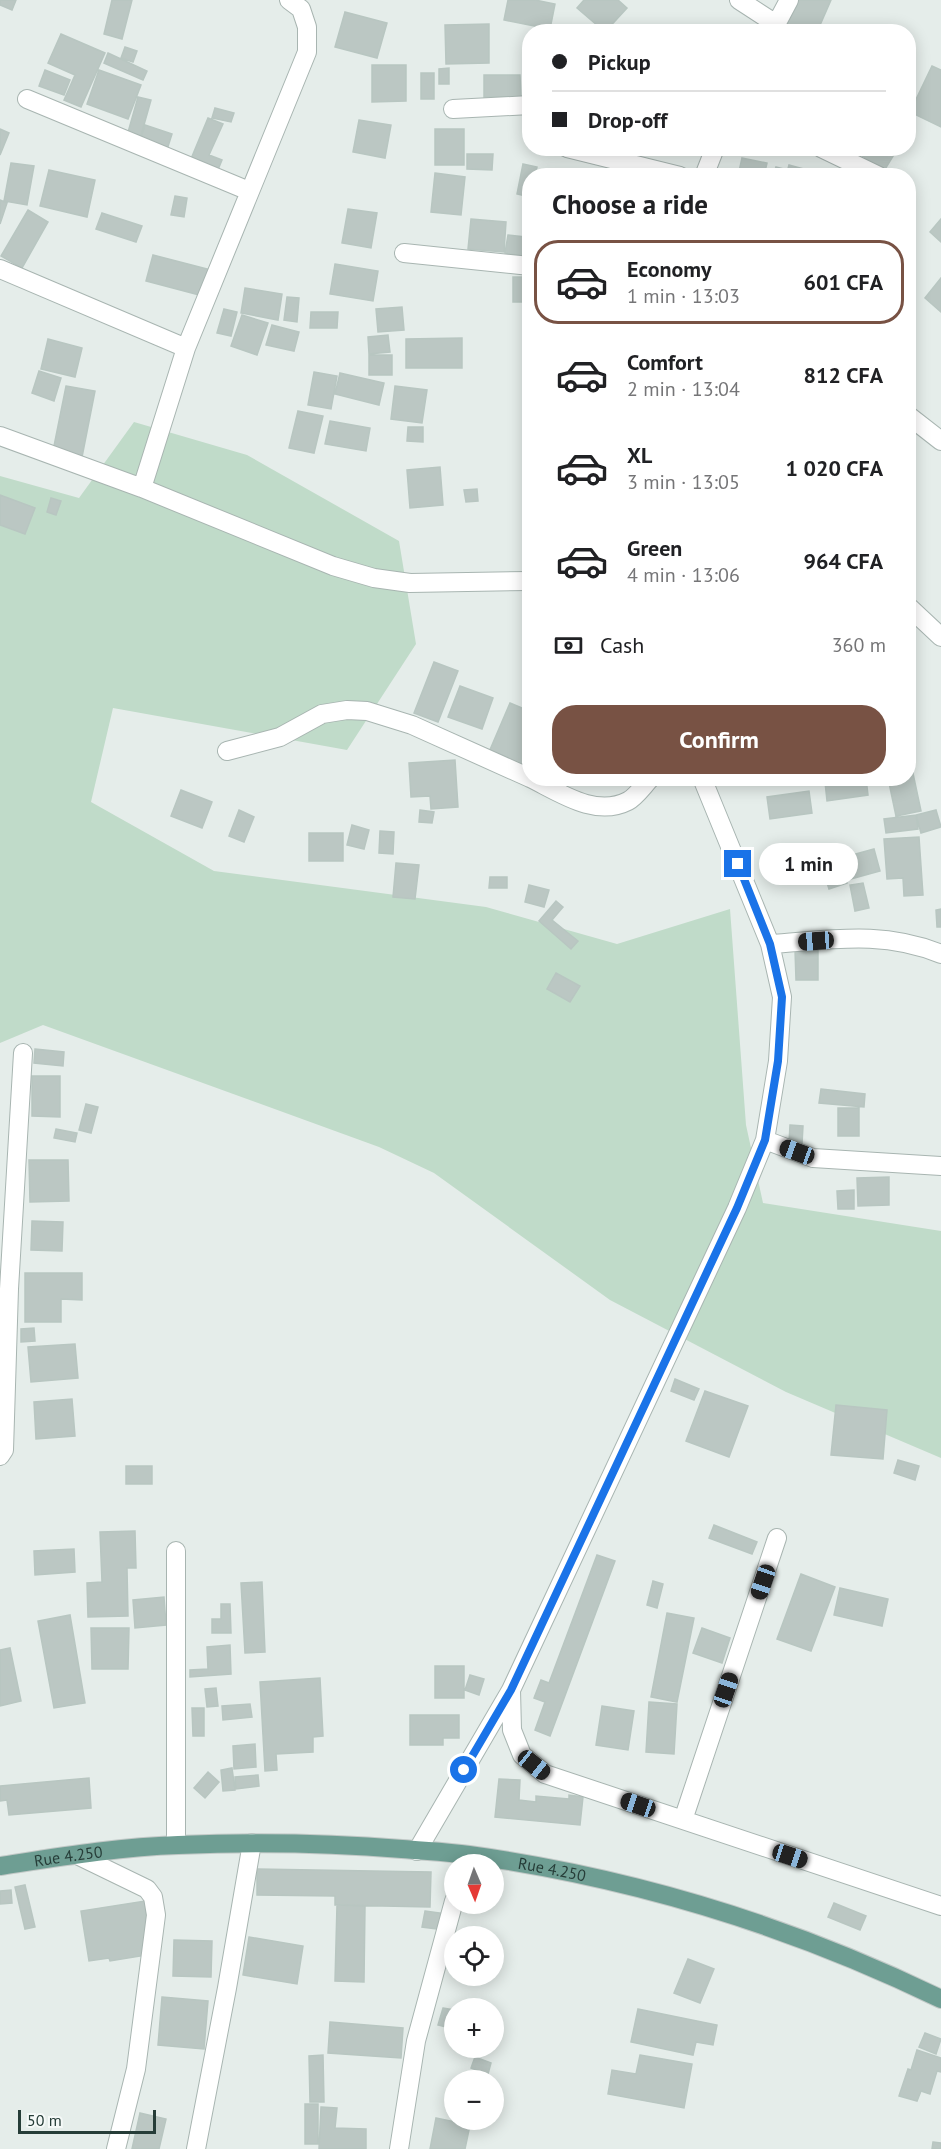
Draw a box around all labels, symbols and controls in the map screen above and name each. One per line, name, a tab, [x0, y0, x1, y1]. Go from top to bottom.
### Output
text: Pickup	[588, 48, 651, 76]
text: Drop-off	[588, 106, 667, 134]
text: Choose a ride	[552, 187, 708, 221]
icon: car	[555, 255, 609, 309]
text: Economy	[627, 255, 711, 283]
text: 601 CFA	[804, 268, 883, 296]
text: 1 min · 13:03	[627, 283, 740, 309]
icon: car	[555, 348, 609, 402]
text: Comfort	[627, 348, 703, 376]
text: 812 CFA	[804, 361, 883, 389]
text: 2 min · 13:04	[627, 376, 740, 402]
icon: car	[555, 441, 609, 495]
text: XL	[627, 441, 652, 469]
text: 1 020 CFA	[785, 454, 883, 482]
text: 3 min · 13:05	[627, 469, 740, 495]
icon: car	[555, 534, 609, 588]
text: Green	[627, 534, 682, 562]
text: 964 CFA	[804, 547, 883, 575]
text: 4 min · 13:06	[627, 562, 740, 588]
icon: cash	[552, 629, 585, 662]
text: Cash	[600, 631, 644, 659]
text: 360 m	[832, 632, 886, 658]
button: Confirm	[552, 705, 886, 774]
callout: 1 min	[759, 843, 858, 885]
route end	[724, 850, 751, 877]
text: 1 min	[784, 851, 833, 877]
car	[797, 931, 835, 951]
car	[777, 1137, 817, 1167]
car	[749, 1562, 777, 1602]
car	[712, 1670, 740, 1710]
car	[514, 1747, 554, 1783]
route start	[450, 1756, 477, 1783]
car	[618, 1791, 658, 1819]
street label: Rue 4.250	[33, 1841, 104, 1871]
car	[770, 1842, 810, 1870]
street label: Rue 4.250	[517, 1853, 588, 1885]
north arrow	[444, 1854, 504, 1914]
map controls	[444, 1854, 504, 2130]
button: locate	[444, 1926, 504, 1986]
button: +	[444, 1998, 504, 2058]
button: −	[444, 2070, 504, 2130]
scale bar	[18, 2107, 156, 2134]
text: 50 m	[27, 2110, 62, 2130]

